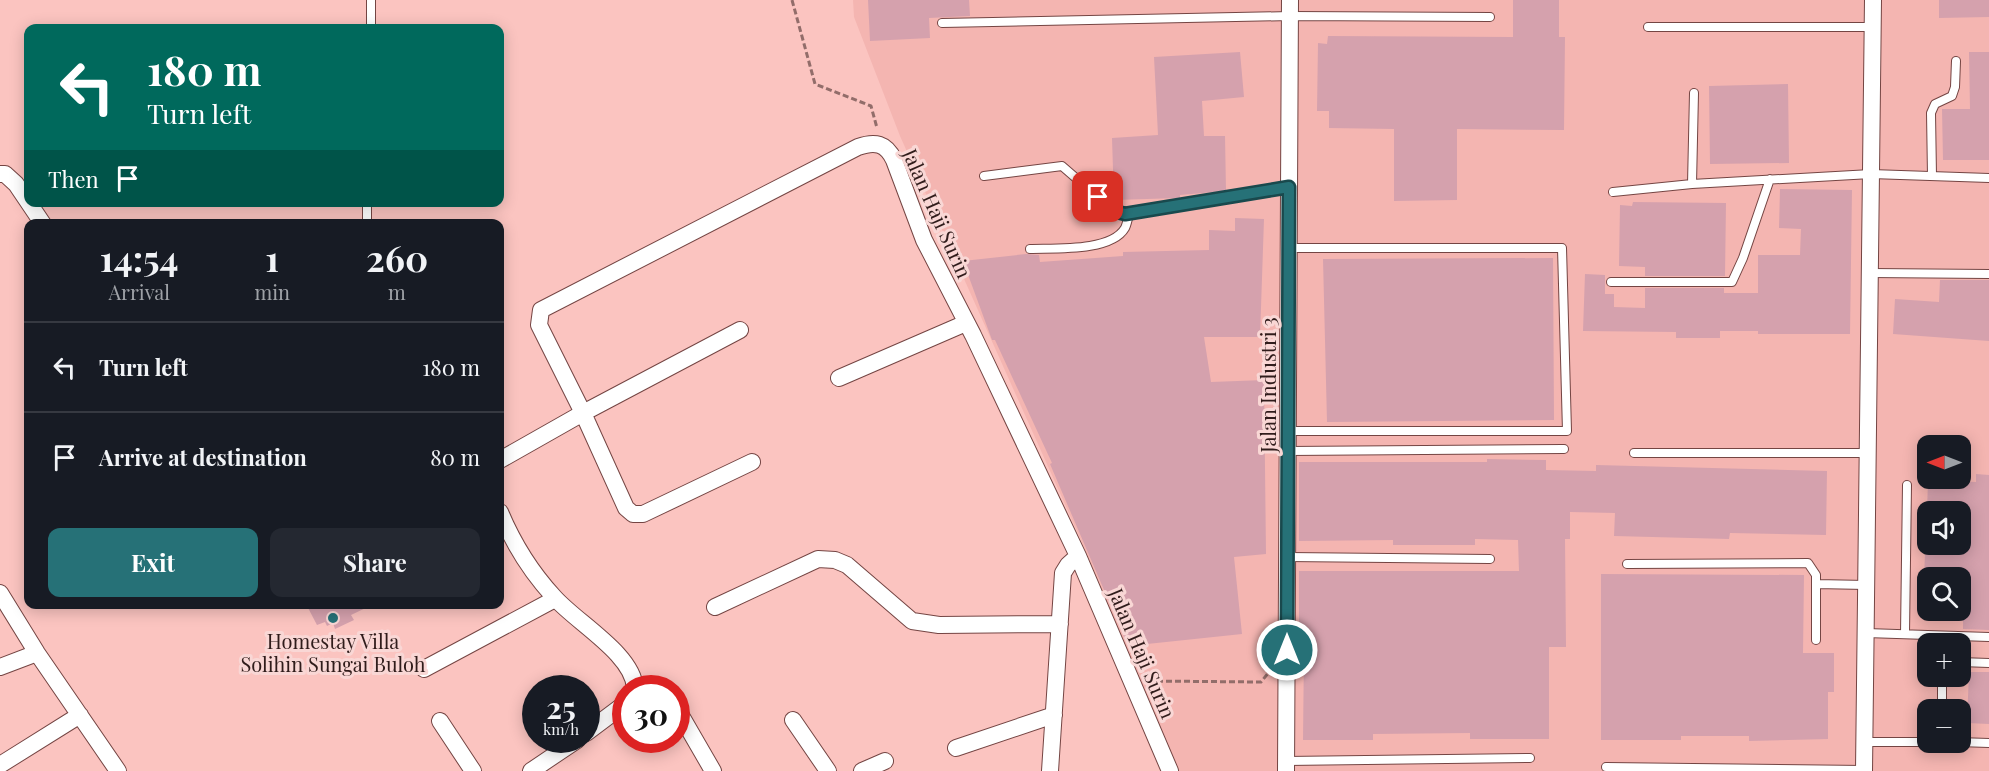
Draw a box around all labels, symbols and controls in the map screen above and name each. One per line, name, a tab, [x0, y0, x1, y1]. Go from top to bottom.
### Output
text: 180 m	[147, 41, 262, 97]
icon: left	[48, 48, 126, 126]
text: Turn left	[147, 95, 251, 131]
street label: Jalan Haji Surin	[897, 143, 979, 282]
icon: arrive	[111, 162, 144, 195]
text: Then	[48, 164, 99, 194]
pin	[1072, 171, 1123, 222]
icon: arrive	[1081, 180, 1114, 213]
text: 14:54	[100, 233, 179, 281]
text: 1	[265, 233, 279, 281]
text: 260	[366, 233, 428, 281]
text: Arrival	[108, 278, 170, 305]
text: min	[254, 278, 290, 305]
text: m	[388, 278, 406, 305]
street label: Jalan Industri 3	[1254, 317, 1281, 454]
icon: left	[48, 351, 81, 384]
text: Turn left	[99, 352, 188, 382]
text: 180 m	[422, 352, 480, 382]
north arrow	[1917, 435, 1971, 489]
map controls	[1917, 435, 1971, 753]
icon: arrive	[48, 441, 81, 474]
text: Arrive at destination	[99, 442, 307, 472]
text: 80 m	[430, 442, 480, 472]
button: sound	[1917, 501, 1971, 555]
button: Exit	[48, 528, 258, 597]
button: Share	[270, 528, 480, 597]
button: search	[1917, 567, 1971, 621]
street label: Jalan Haji Surin	[1103, 583, 1183, 722]
marker: Homestay Villa Solihin Sungai Buloh	[326, 611, 340, 625]
position arrow	[1255, 618, 1319, 682]
place label: Homestay Villa Solihin Sungai Buloh	[240, 627, 426, 677]
button: +	[1917, 633, 1971, 687]
speed limit sign: 30	[612, 675, 690, 753]
text: 25	[546, 687, 576, 727]
button: −	[1917, 699, 1971, 753]
text: km/h	[543, 719, 579, 739]

